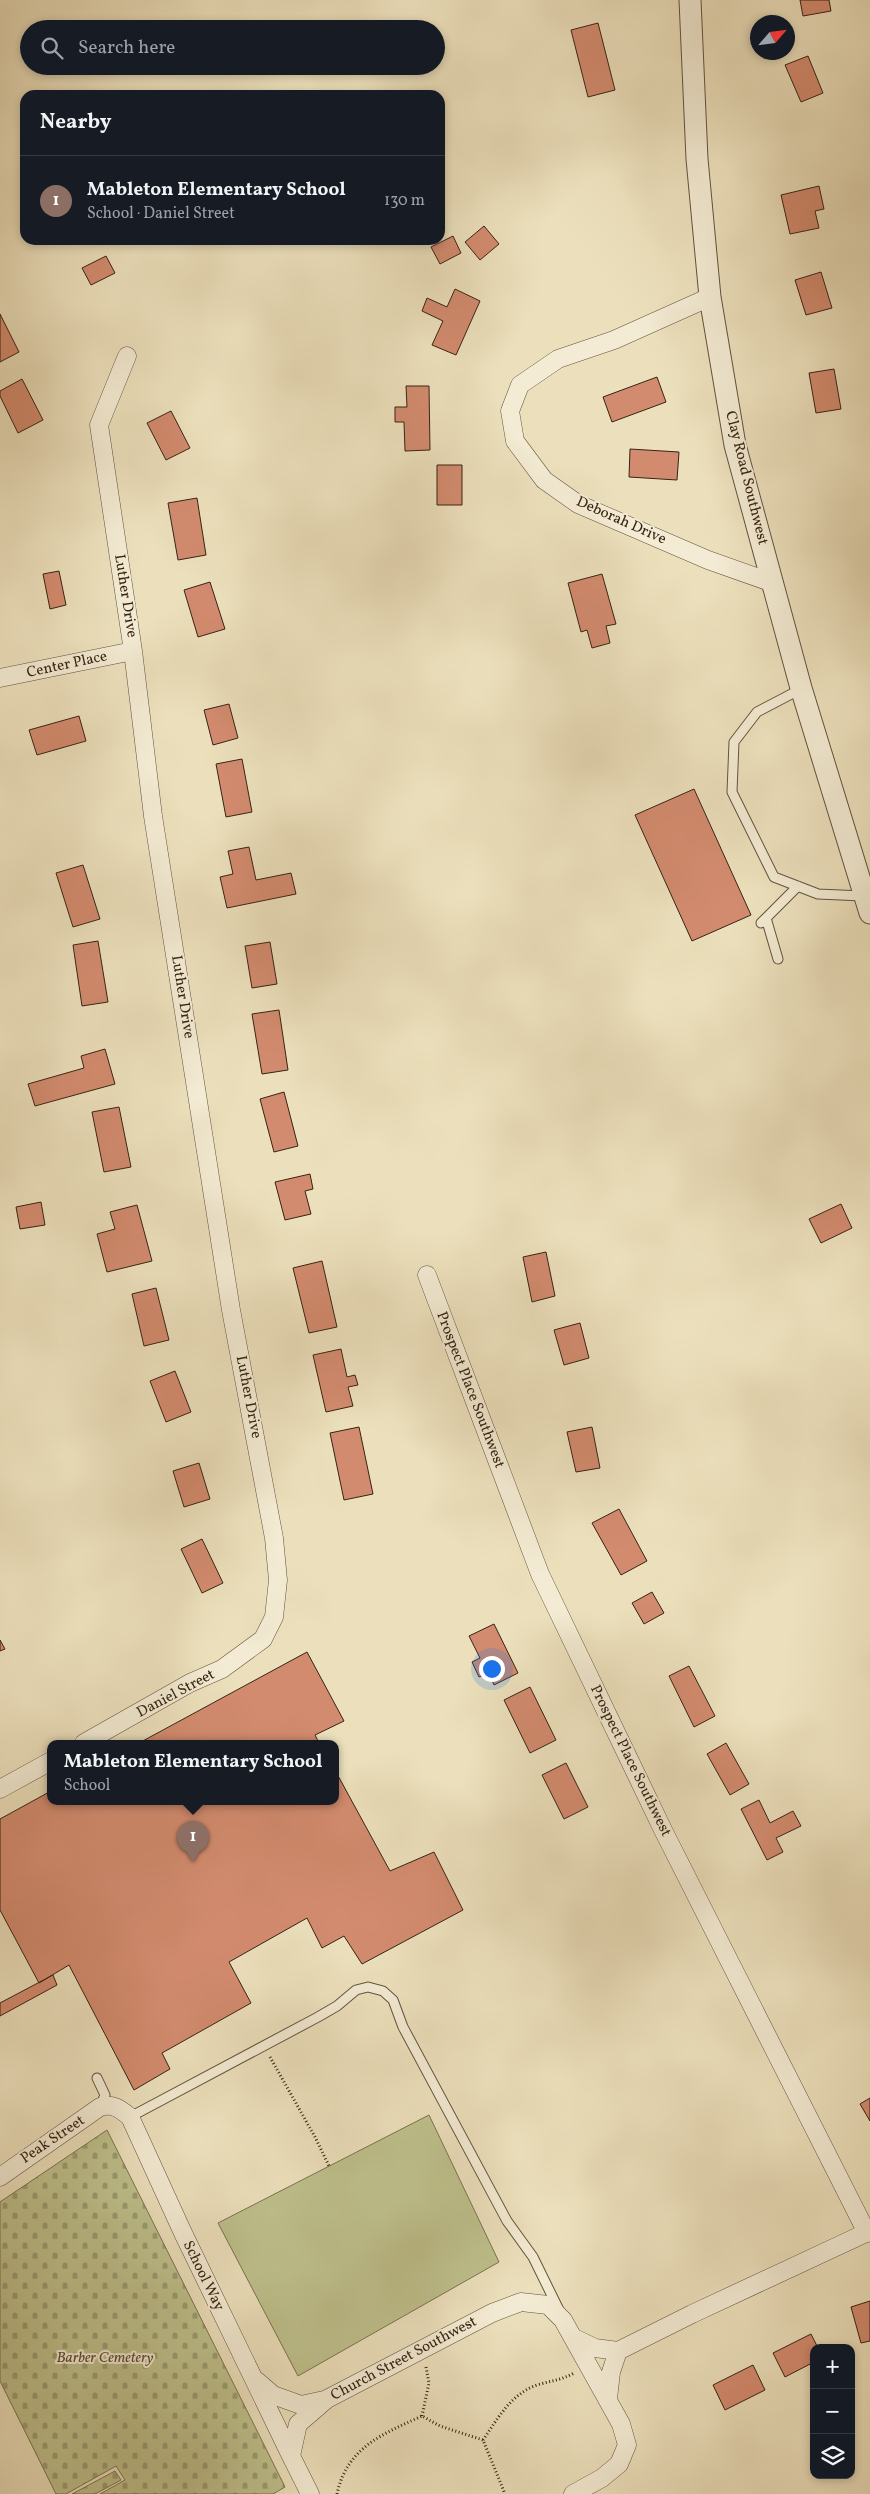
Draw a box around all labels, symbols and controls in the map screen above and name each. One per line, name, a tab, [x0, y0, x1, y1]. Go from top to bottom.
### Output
north arrow	[750, 15, 795, 60]
search box	[20, 20, 445, 75]
icon: search	[38, 34, 66, 62]
text: Search here	[78, 35, 175, 61]
text: Nearby	[40, 108, 111, 137]
text: Mableton Elementary School	[87, 177, 346, 203]
text: 1	[53, 190, 59, 212]
text: 130 m	[384, 190, 425, 212]
text: School · Daniel Street	[87, 203, 235, 225]
street label: Clay Road Southwest	[719, 409, 773, 547]
street label: Deborah Drive	[573, 492, 669, 550]
street label: Luther Drive	[108, 553, 142, 639]
street label: Center Place	[25, 646, 109, 684]
street label: Luther Drive	[165, 954, 199, 1040]
street label: Prospect Place Southwest	[430, 1309, 510, 1471]
street label: Luther Drive	[230, 1354, 266, 1440]
your location	[479, 1656, 505, 1682]
street label: Daniel Street	[133, 1665, 219, 1723]
street label: Prospect Place Southwest	[584, 1682, 676, 1840]
popup	[47, 1740, 339, 1805]
text: Mableton Elementary School	[64, 1749, 322, 1775]
text: School	[64, 1775, 110, 1797]
pin: 1	[177, 1821, 209, 1862]
street label: Peak Street	[17, 2111, 89, 2169]
street label: School Way	[177, 2237, 229, 2315]
street label: Church Street Southwest	[327, 2312, 481, 2406]
map controls	[810, 2344, 855, 2479]
button: +	[810, 2344, 855, 2389]
park label: Barber Cemetery	[57, 2348, 154, 2369]
button: −	[810, 2389, 855, 2434]
button: layers	[810, 2434, 855, 2479]

